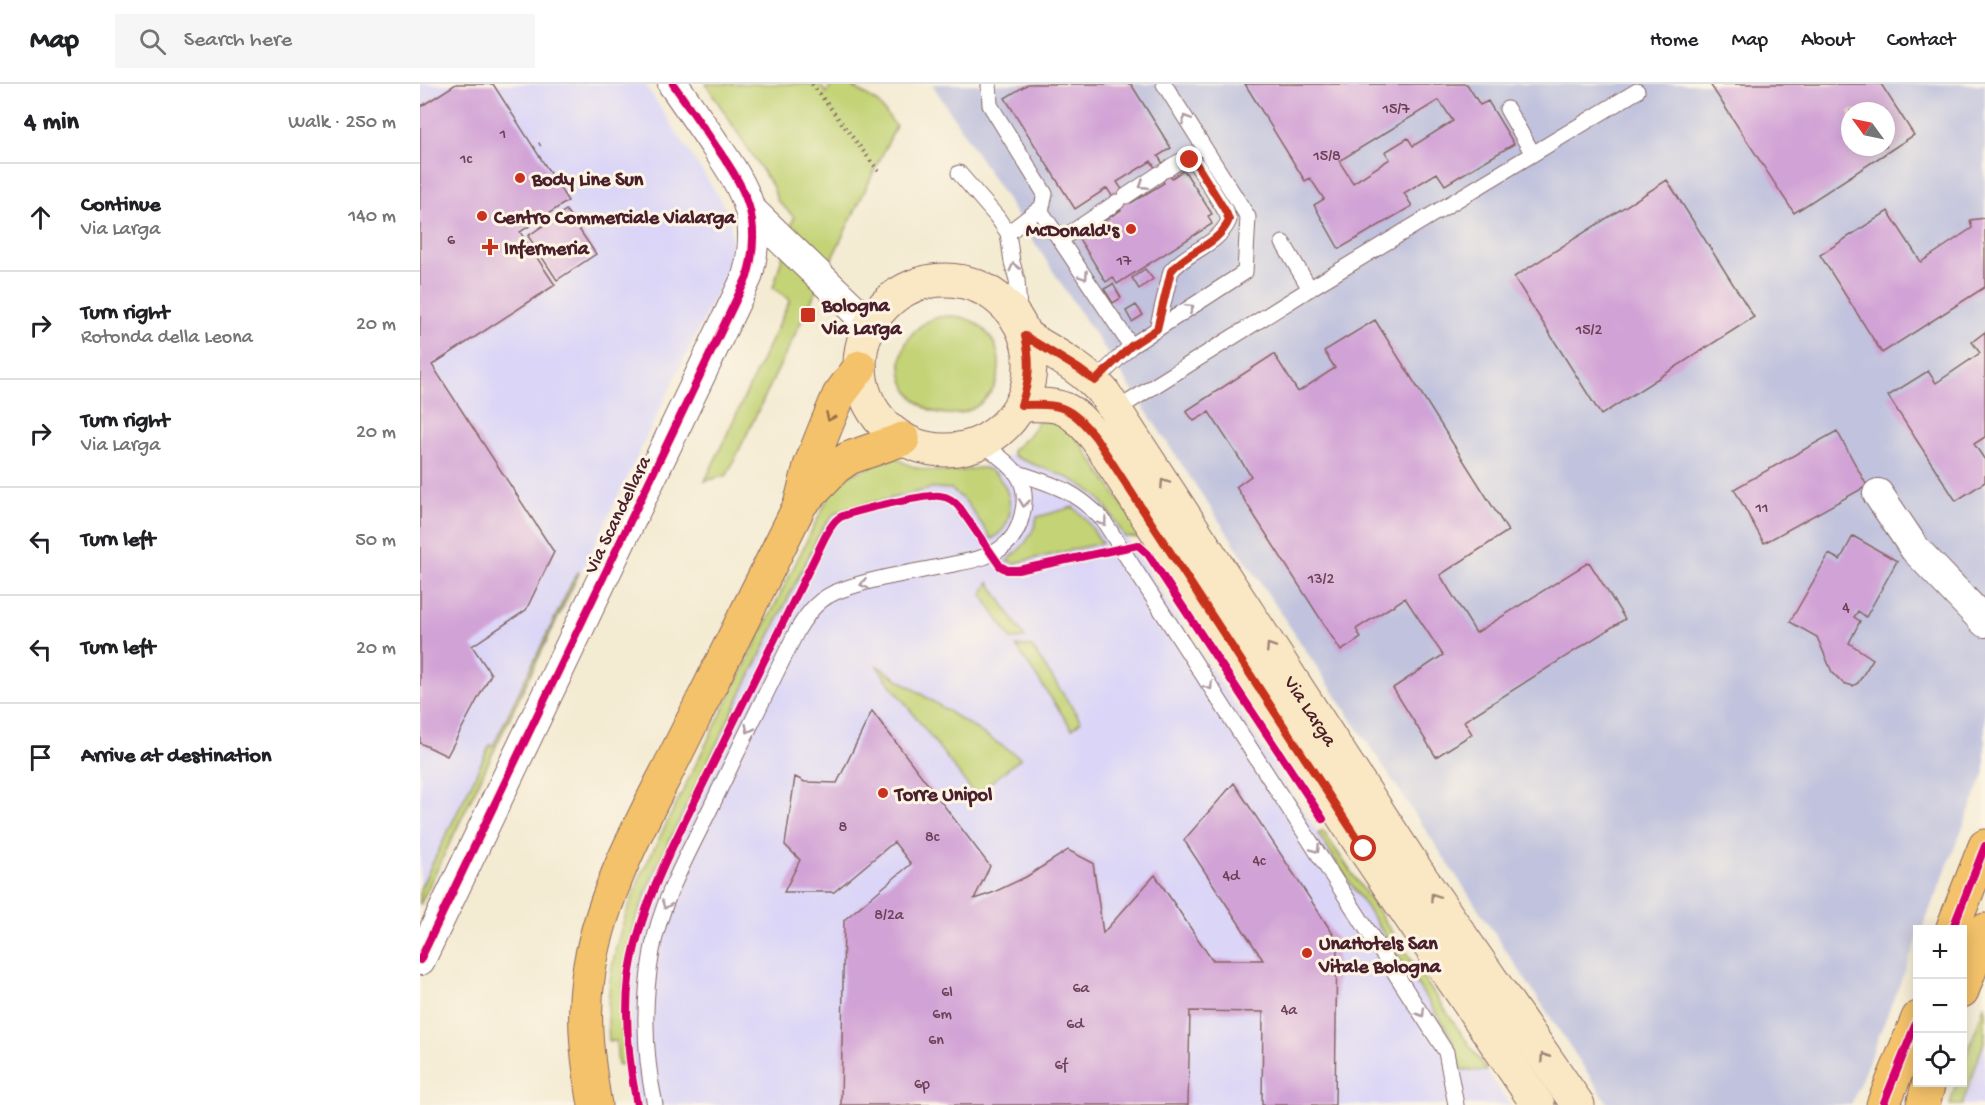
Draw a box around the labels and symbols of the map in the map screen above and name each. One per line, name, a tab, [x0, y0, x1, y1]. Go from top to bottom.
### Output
house number: 15/7	[1381, 101, 1410, 120]
north arrow	[1841, 102, 1895, 156]
one-way arrow	[1183, 114, 1194, 125]
house number: 1	[499, 126, 506, 145]
route end	[1176, 146, 1202, 172]
house number: 15/8	[1312, 148, 1341, 167]
house number: 1c	[459, 151, 473, 170]
place label: Body Line Sun	[531, 170, 644, 193]
marker: Body Line Sun	[513, 171, 527, 185]
one-way arrow	[1138, 178, 1149, 189]
place label: Centro Commerciale Vialarga	[493, 208, 736, 231]
marker: Centro Commerciale Vialarga	[475, 209, 489, 223]
place label: McDonald's	[1026, 221, 1121, 244]
marker: McDonald's	[1124, 222, 1138, 236]
house number: 6	[447, 232, 456, 251]
marker: Infermeria	[481, 238, 499, 256]
place label: Infermeria	[504, 239, 590, 262]
house number: 17	[1116, 253, 1132, 272]
one-way arrow	[1008, 262, 1021, 272]
one-way arrow	[1077, 269, 1088, 280]
place label: Bologna Via Larga	[821, 296, 902, 342]
one-way arrow	[1184, 303, 1194, 315]
marker: Bologna Via Larga	[799, 306, 817, 324]
house number: 15/2	[1575, 322, 1602, 341]
one-way arrow	[825, 410, 837, 421]
street label: Via Scandellara	[580, 452, 658, 579]
one-way arrow	[1159, 479, 1171, 489]
one-way arrow	[1018, 499, 1031, 508]
house number: 11	[1755, 500, 1768, 519]
one-way arrow	[1096, 516, 1107, 527]
house number: 13/2	[1307, 571, 1334, 590]
one-way arrow	[859, 576, 869, 589]
house number: 4	[1842, 600, 1850, 619]
one-way arrow	[1266, 642, 1277, 653]
street label: Via Larga	[1277, 672, 1340, 752]
one-way arrow	[1202, 679, 1213, 690]
one-way arrow	[744, 722, 756, 733]
place label: Torre Unipol	[893, 785, 993, 808]
marker: Torre Unipol	[876, 786, 890, 800]
house number: 8	[839, 819, 848, 838]
house number: 8c	[925, 829, 940, 848]
route start	[1350, 835, 1376, 861]
one-way arrow	[1308, 843, 1320, 853]
house number: 4c	[1252, 853, 1266, 872]
house number: 4d	[1223, 868, 1241, 887]
one-way arrow	[1430, 892, 1441, 903]
one-way arrow	[661, 899, 673, 910]
house number: 8/2a	[874, 907, 905, 926]
place label: UnaHotels San Vitale Bologna	[1318, 934, 1441, 980]
marker: UnaHotels San Vitale Bologna	[1300, 946, 1314, 960]
house number: 6a	[1073, 980, 1091, 999]
house number: 6l	[941, 984, 953, 1003]
house number: 4a	[1281, 1002, 1298, 1021]
house number: 6m	[932, 1006, 952, 1025]
one-way arrow	[1414, 1007, 1426, 1017]
house number: 6d	[1066, 1016, 1085, 1035]
house number: 6n	[928, 1032, 944, 1051]
one-way arrow	[1540, 1053, 1551, 1064]
house number: 6f	[1054, 1057, 1069, 1076]
house number: 6p	[914, 1076, 930, 1095]

